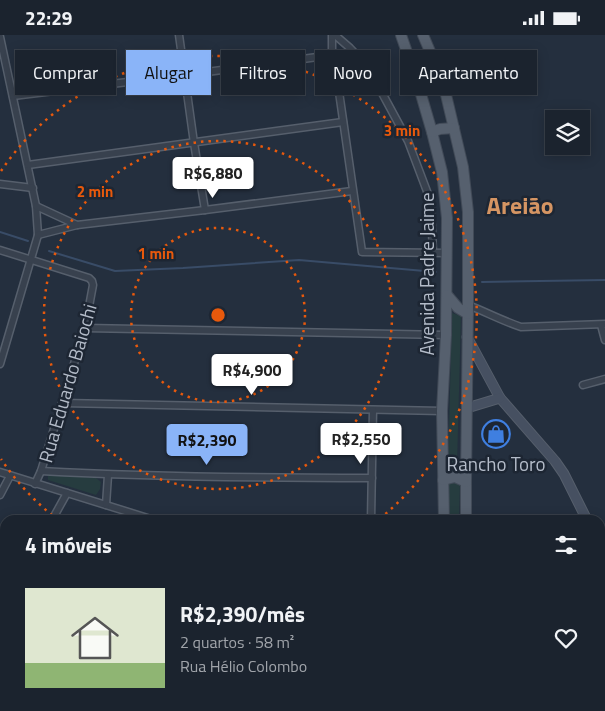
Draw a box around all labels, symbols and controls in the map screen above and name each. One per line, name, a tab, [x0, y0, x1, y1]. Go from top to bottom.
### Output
text: 22:29	[25, 3, 72, 32]
chip: Comprar	[15, 50, 116, 95]
chip: Alugar	[126, 50, 211, 95]
chip: Filtros	[221, 50, 305, 95]
chip: Novo	[315, 50, 390, 95]
chip: Apartamento	[400, 50, 537, 95]
map controls	[545, 110, 590, 155]
button: layers	[545, 110, 590, 155]
text: 3 min	[384, 119, 420, 142]
pin: R$6,880	[167, 156, 259, 199]
text: R$6,880	[184, 161, 242, 185]
text: 2 min	[77, 180, 113, 203]
district label: Areião	[487, 187, 553, 223]
street label: Avenida Padre Jaime	[412, 192, 441, 356]
text: 1 min	[138, 242, 174, 265]
street label: Rua Eduardo Baiochi	[30, 300, 104, 466]
centre of rings	[209, 306, 227, 324]
pin: R$4,900	[206, 353, 298, 396]
text: R$4,900	[223, 358, 281, 382]
shop icon: Rancho Toro	[481, 419, 511, 449]
pin: R$2,390	[161, 423, 253, 466]
pin: R$2,550	[315, 423, 407, 465]
text: R$2,550	[332, 427, 390, 451]
text: R$2,390	[178, 428, 236, 452]
place label: Rancho Toro	[447, 449, 545, 478]
text: 4 imóveis	[25, 529, 112, 561]
icon: filters	[552, 531, 580, 559]
text: R$2,390/mês	[180, 598, 305, 630]
icon: home	[65, 608, 125, 668]
icon: heart	[552, 624, 580, 652]
text: 2 quartos · 58 m²	[180, 630, 294, 654]
text: Rua Hélio Colombo	[180, 654, 307, 678]

